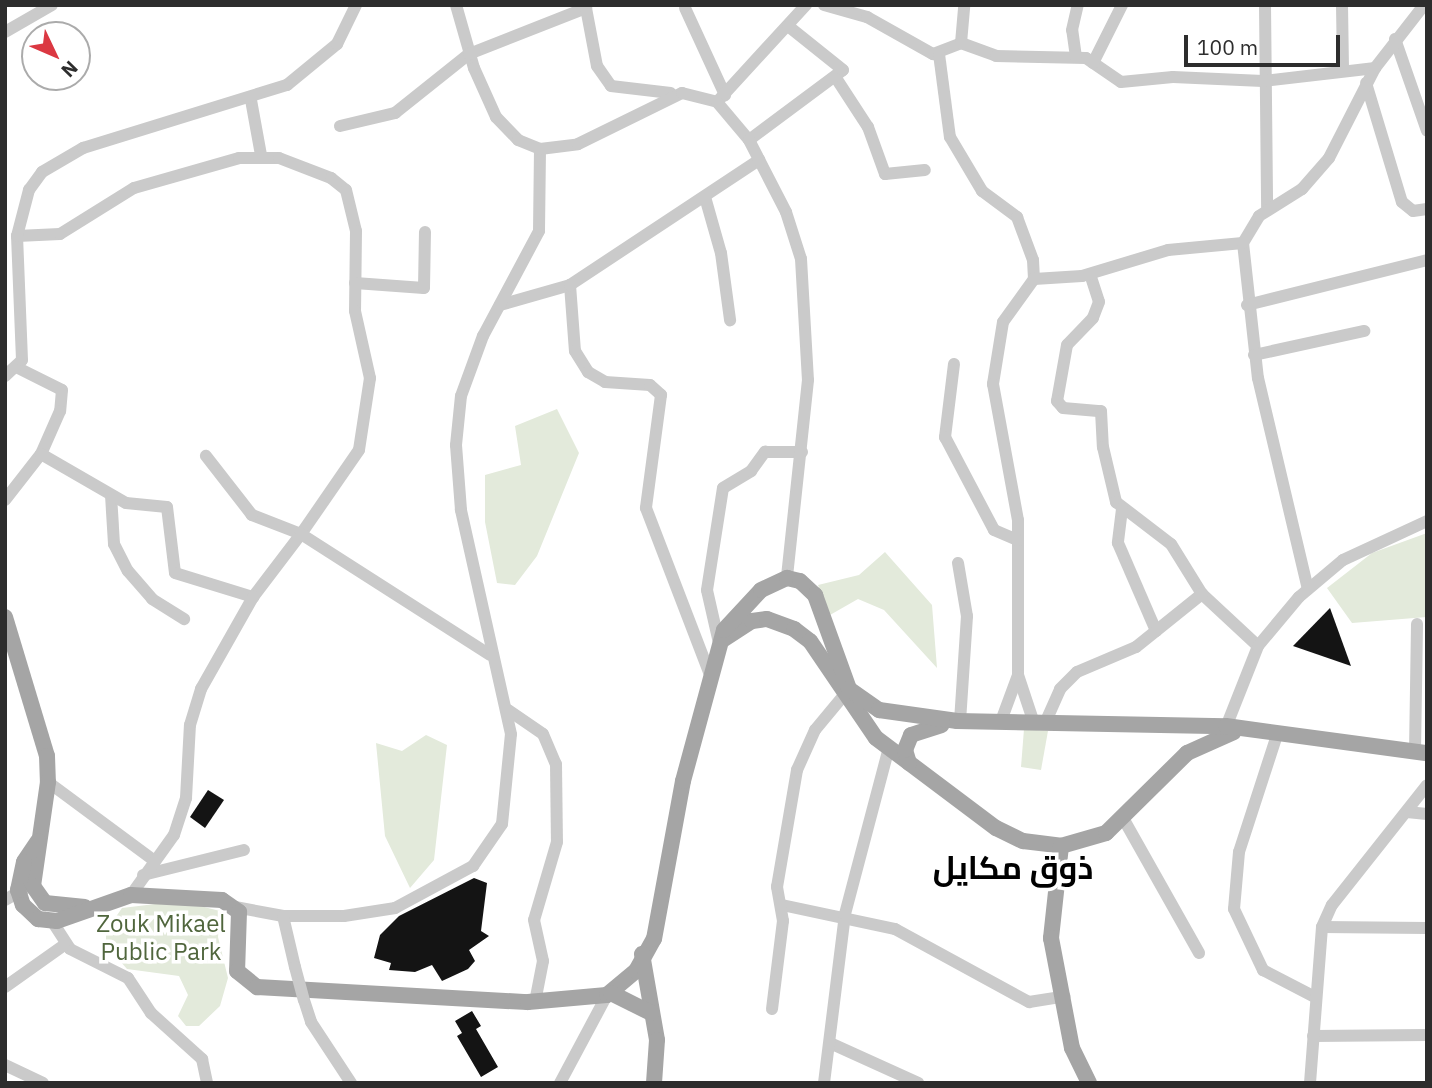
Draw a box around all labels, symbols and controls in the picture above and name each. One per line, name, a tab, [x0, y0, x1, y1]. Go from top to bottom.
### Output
north arrow	[21, 21, 91, 91]
scale bar	[1187, 21, 1343, 65]
text: 100 m	[1197, 33, 1258, 61]
text: N	[56, 56, 83, 82]
district label: ذوق مكايل	[933, 848, 1093, 886]
park label: Zouk Mikael Public Park	[96, 910, 226, 966]

